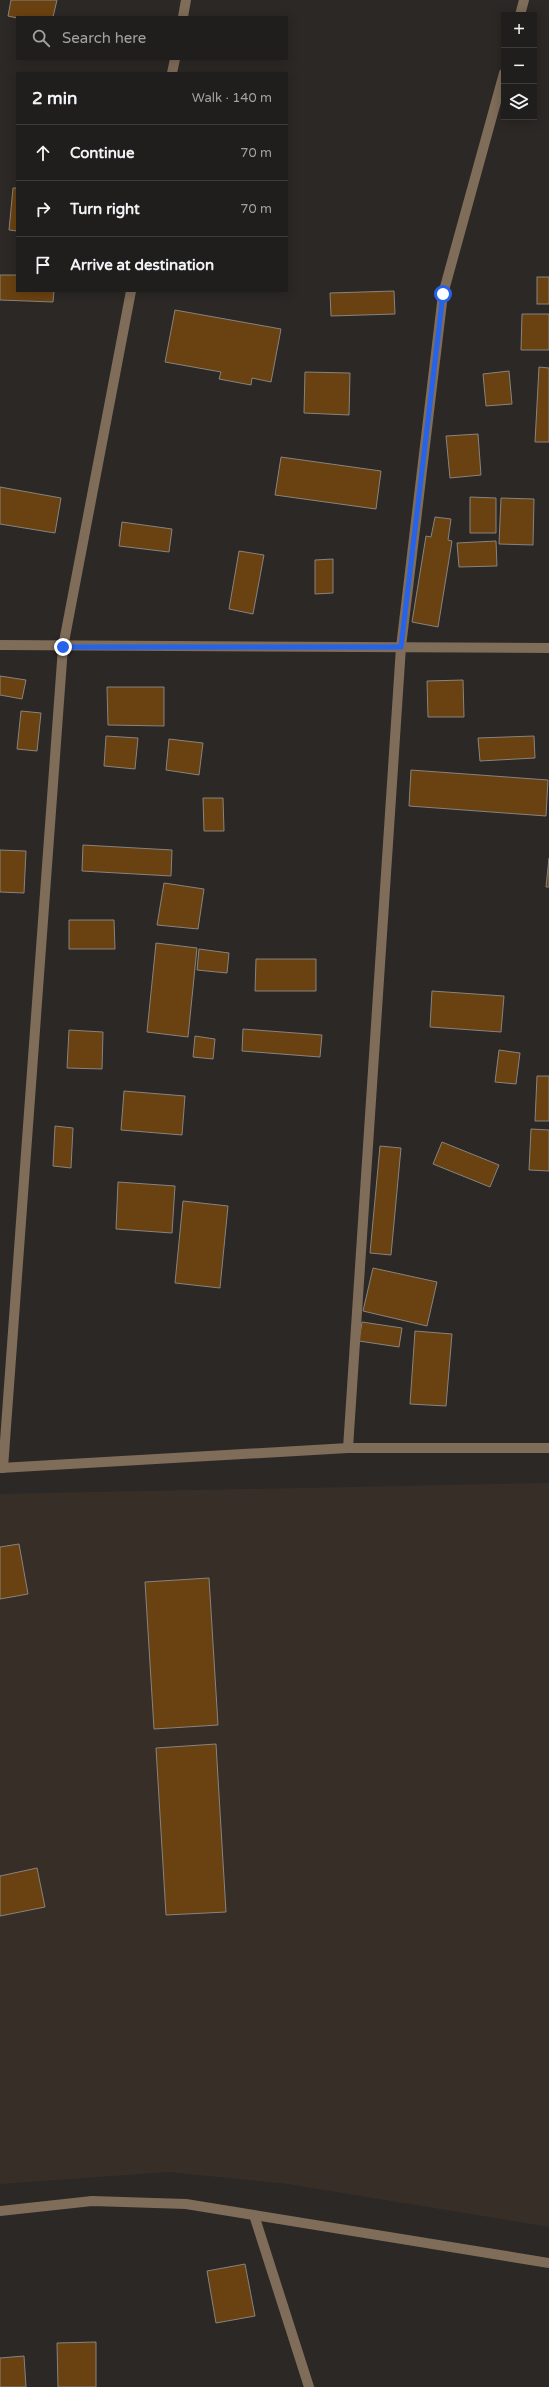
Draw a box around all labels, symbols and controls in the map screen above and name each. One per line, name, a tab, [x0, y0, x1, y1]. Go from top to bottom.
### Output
map controls	[501, 12, 537, 120]
button: +	[501, 12, 537, 48]
search box	[16, 16, 288, 60]
icon: search	[30, 27, 52, 49]
text: Search here	[62, 29, 146, 47]
button: −	[501, 48, 537, 84]
button: layers	[501, 84, 537, 120]
text: 2 min	[32, 88, 77, 109]
text: Walk · 140 m	[192, 90, 272, 106]
icon: ahead	[32, 142, 54, 164]
text: Continue	[70, 144, 134, 162]
text: 70 m	[240, 145, 272, 161]
icon: right	[32, 198, 54, 220]
text: Turn right	[70, 200, 140, 218]
text: 70 m	[240, 201, 272, 217]
icon: arrive	[32, 254, 54, 276]
text: Arrive at destination	[70, 256, 214, 274]
route start	[434, 285, 452, 303]
route end	[54, 638, 72, 656]

